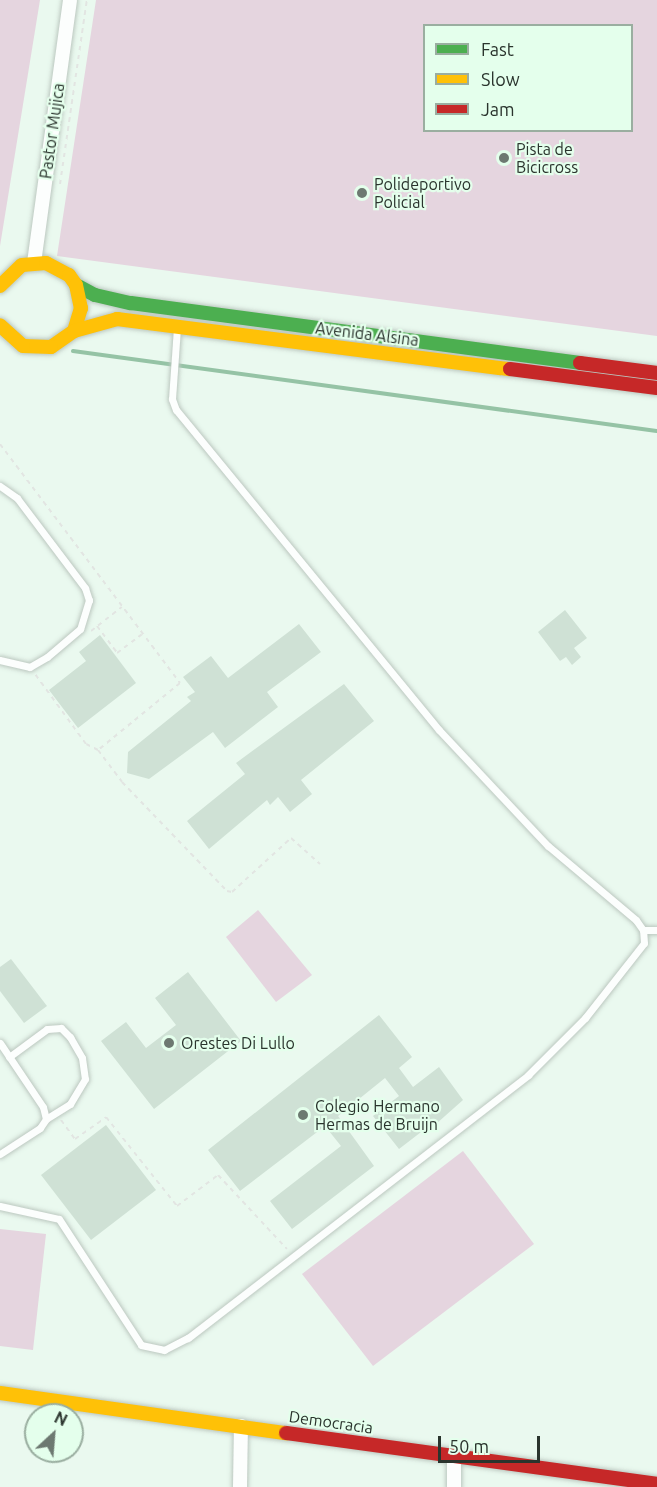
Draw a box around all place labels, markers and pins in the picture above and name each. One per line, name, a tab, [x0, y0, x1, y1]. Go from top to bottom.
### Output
place label: Pista de Bicicross	[516, 139, 578, 177]
marker: Pista de Bicicross	[497, 151, 511, 165]
place label: Polideportivo Policial	[374, 174, 471, 212]
marker: Polideportivo Policial	[355, 186, 369, 200]
place label: Orestes Di Lullo	[181, 1033, 295, 1053]
marker: Orestes Di Lullo	[162, 1036, 176, 1050]
place label: Colegio Hermano Hermas de Bruijn	[315, 1096, 440, 1134]
marker: Colegio Hermano Hermas de Bruijn	[296, 1108, 310, 1122]

